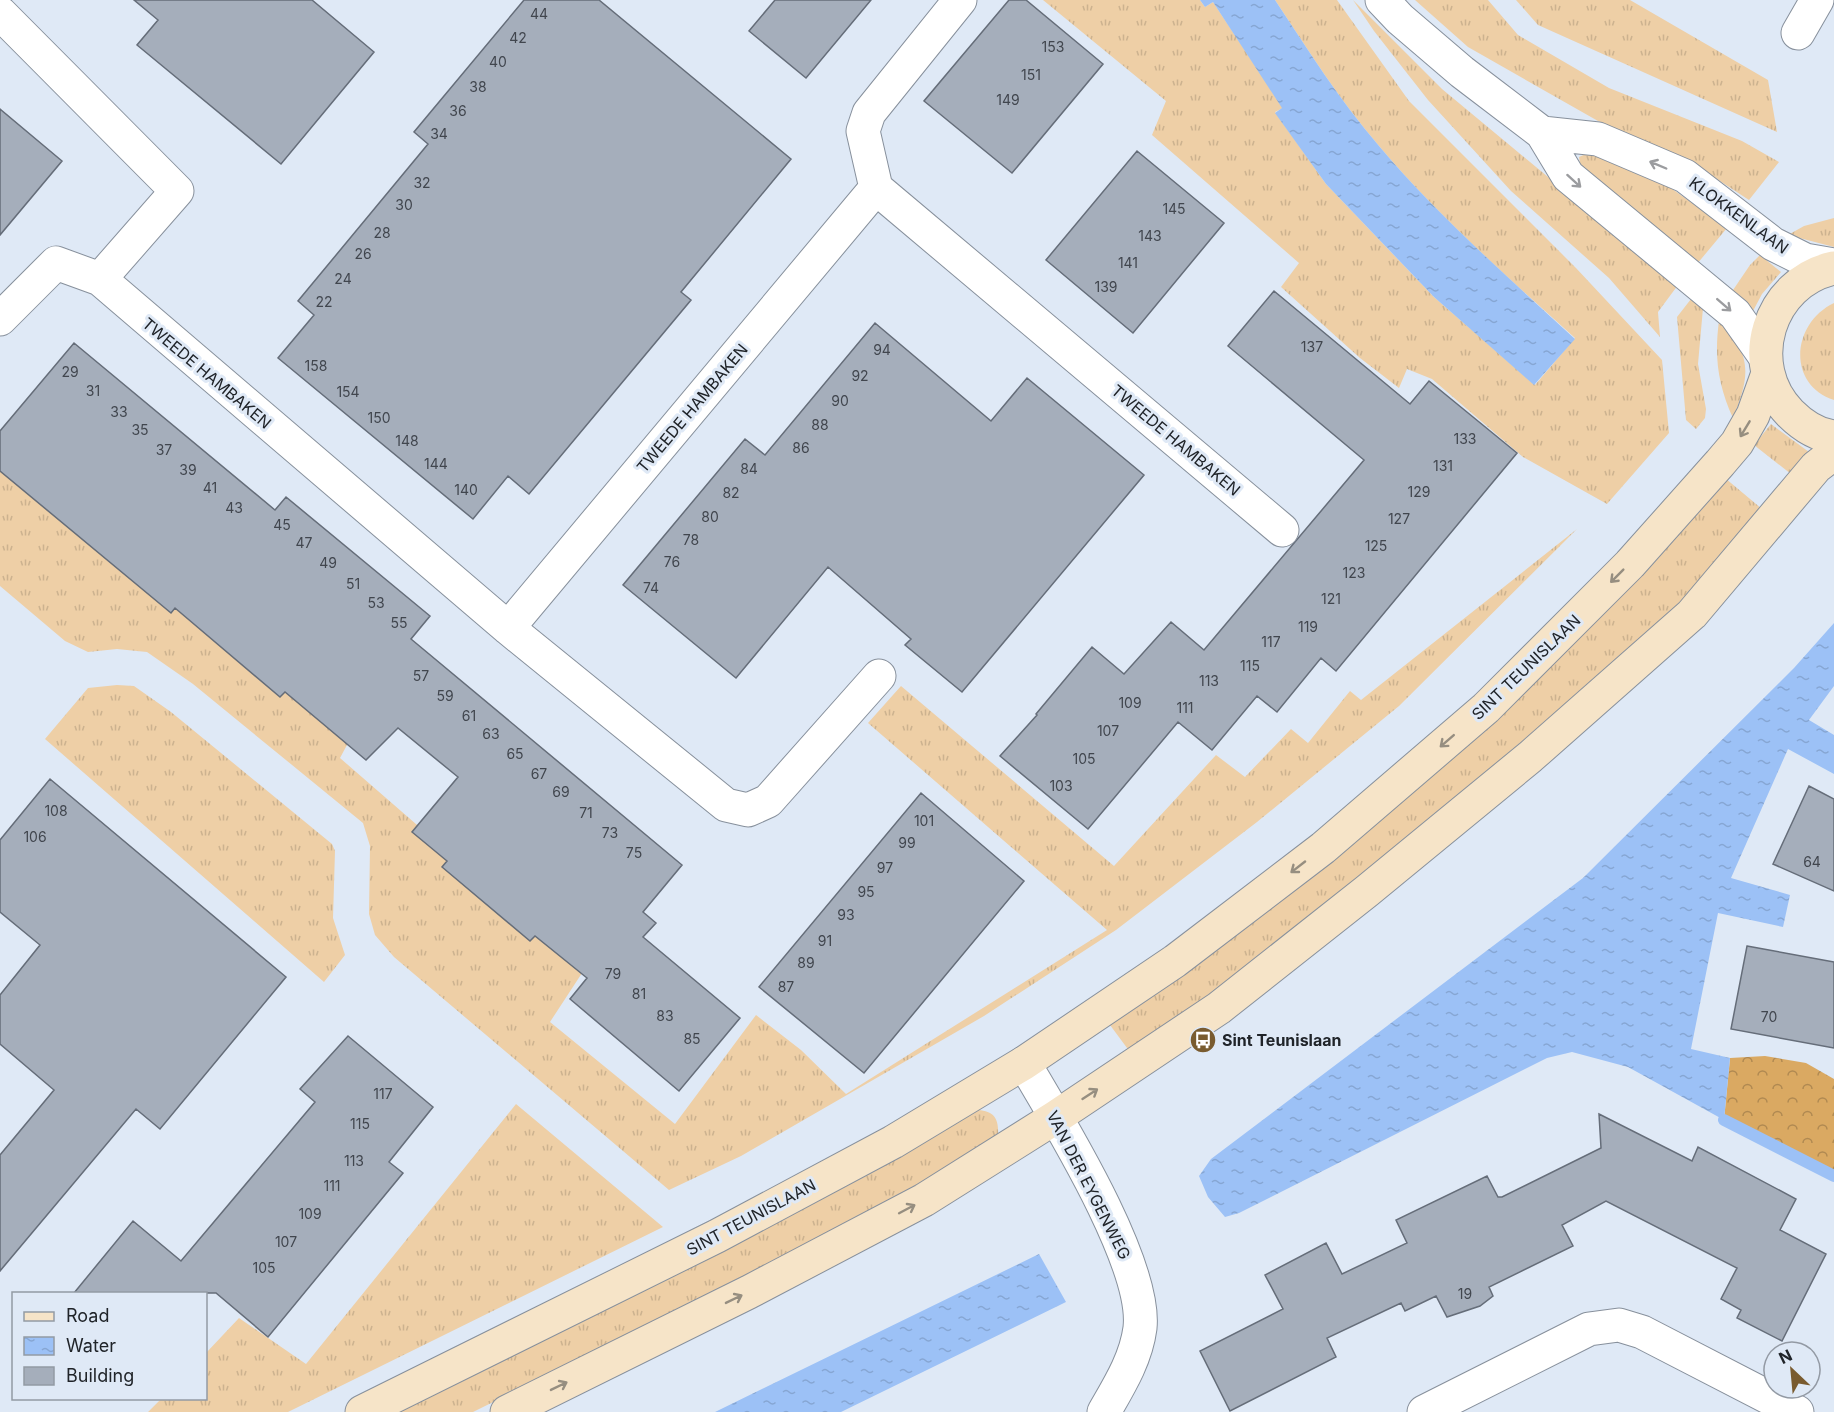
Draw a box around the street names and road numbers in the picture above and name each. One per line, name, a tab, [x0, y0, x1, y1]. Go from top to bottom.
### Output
street label: KLOKKENLAAN	[1685, 172, 1793, 258]
street label: TWEEDE HAMBAKEN	[138, 313, 276, 433]
street label: TWEEDE HAMBAKEN	[632, 339, 752, 477]
street label: TWEEDE HAMBAKEN	[1107, 380, 1245, 500]
street label: SINT TEUNISLAAN	[1468, 610, 1584, 724]
street label: VAN DER EYGENWEG	[1043, 1107, 1135, 1263]
street label: SINT TEUNISLAAN	[683, 1175, 819, 1259]

